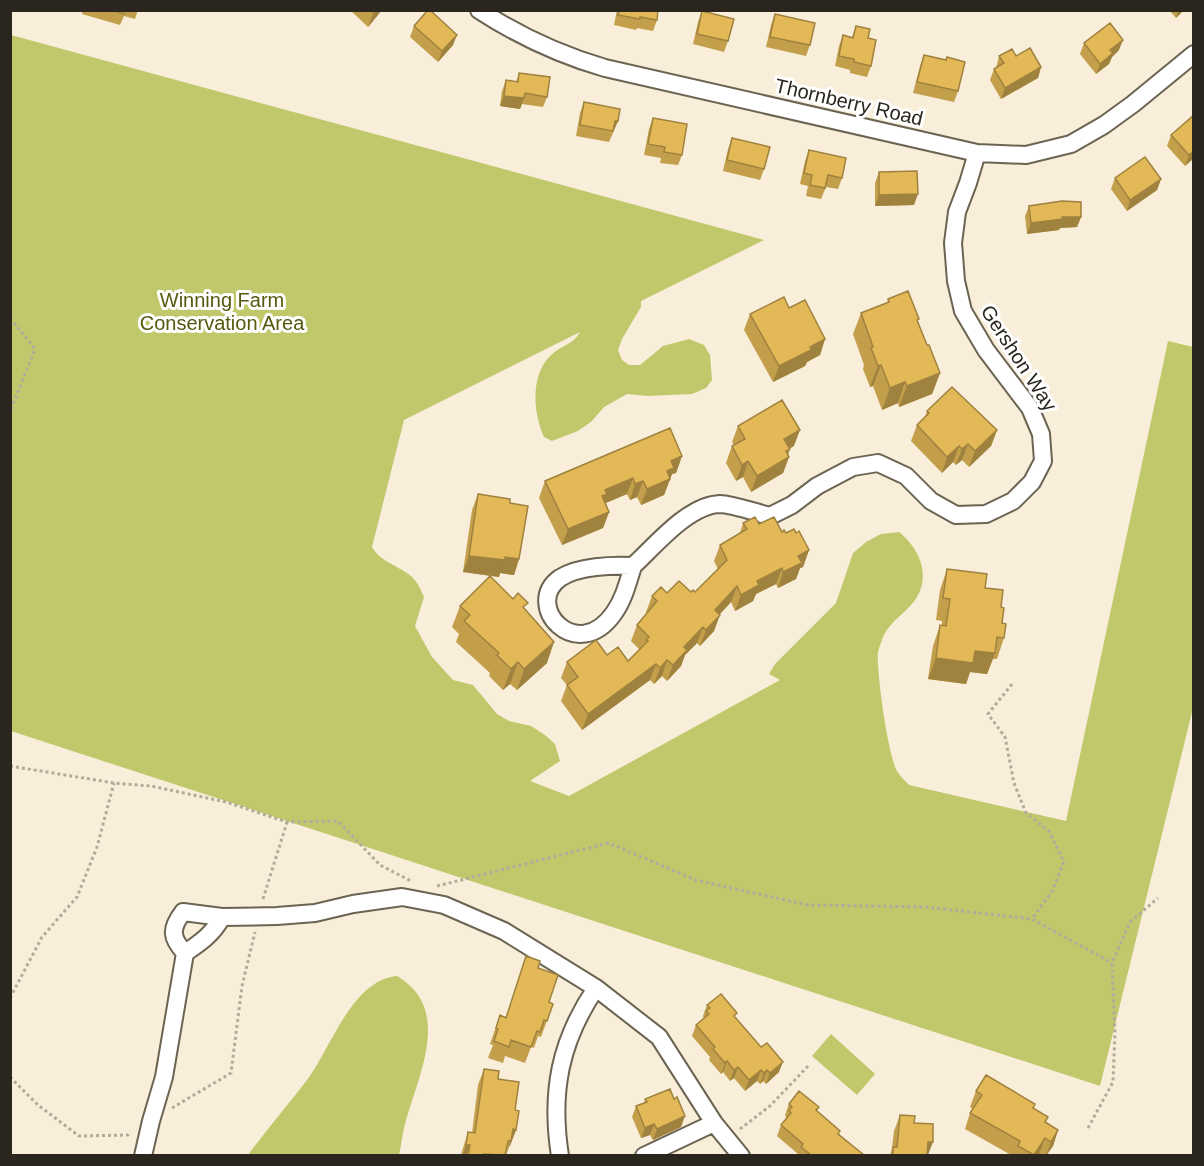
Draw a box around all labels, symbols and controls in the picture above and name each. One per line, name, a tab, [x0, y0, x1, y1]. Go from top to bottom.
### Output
street label: Thornberry Road	[773, 74, 925, 130]
park label: Winning Farm Conservation Area	[140, 289, 305, 334]
street label: Gershon Way	[977, 301, 1061, 415]

